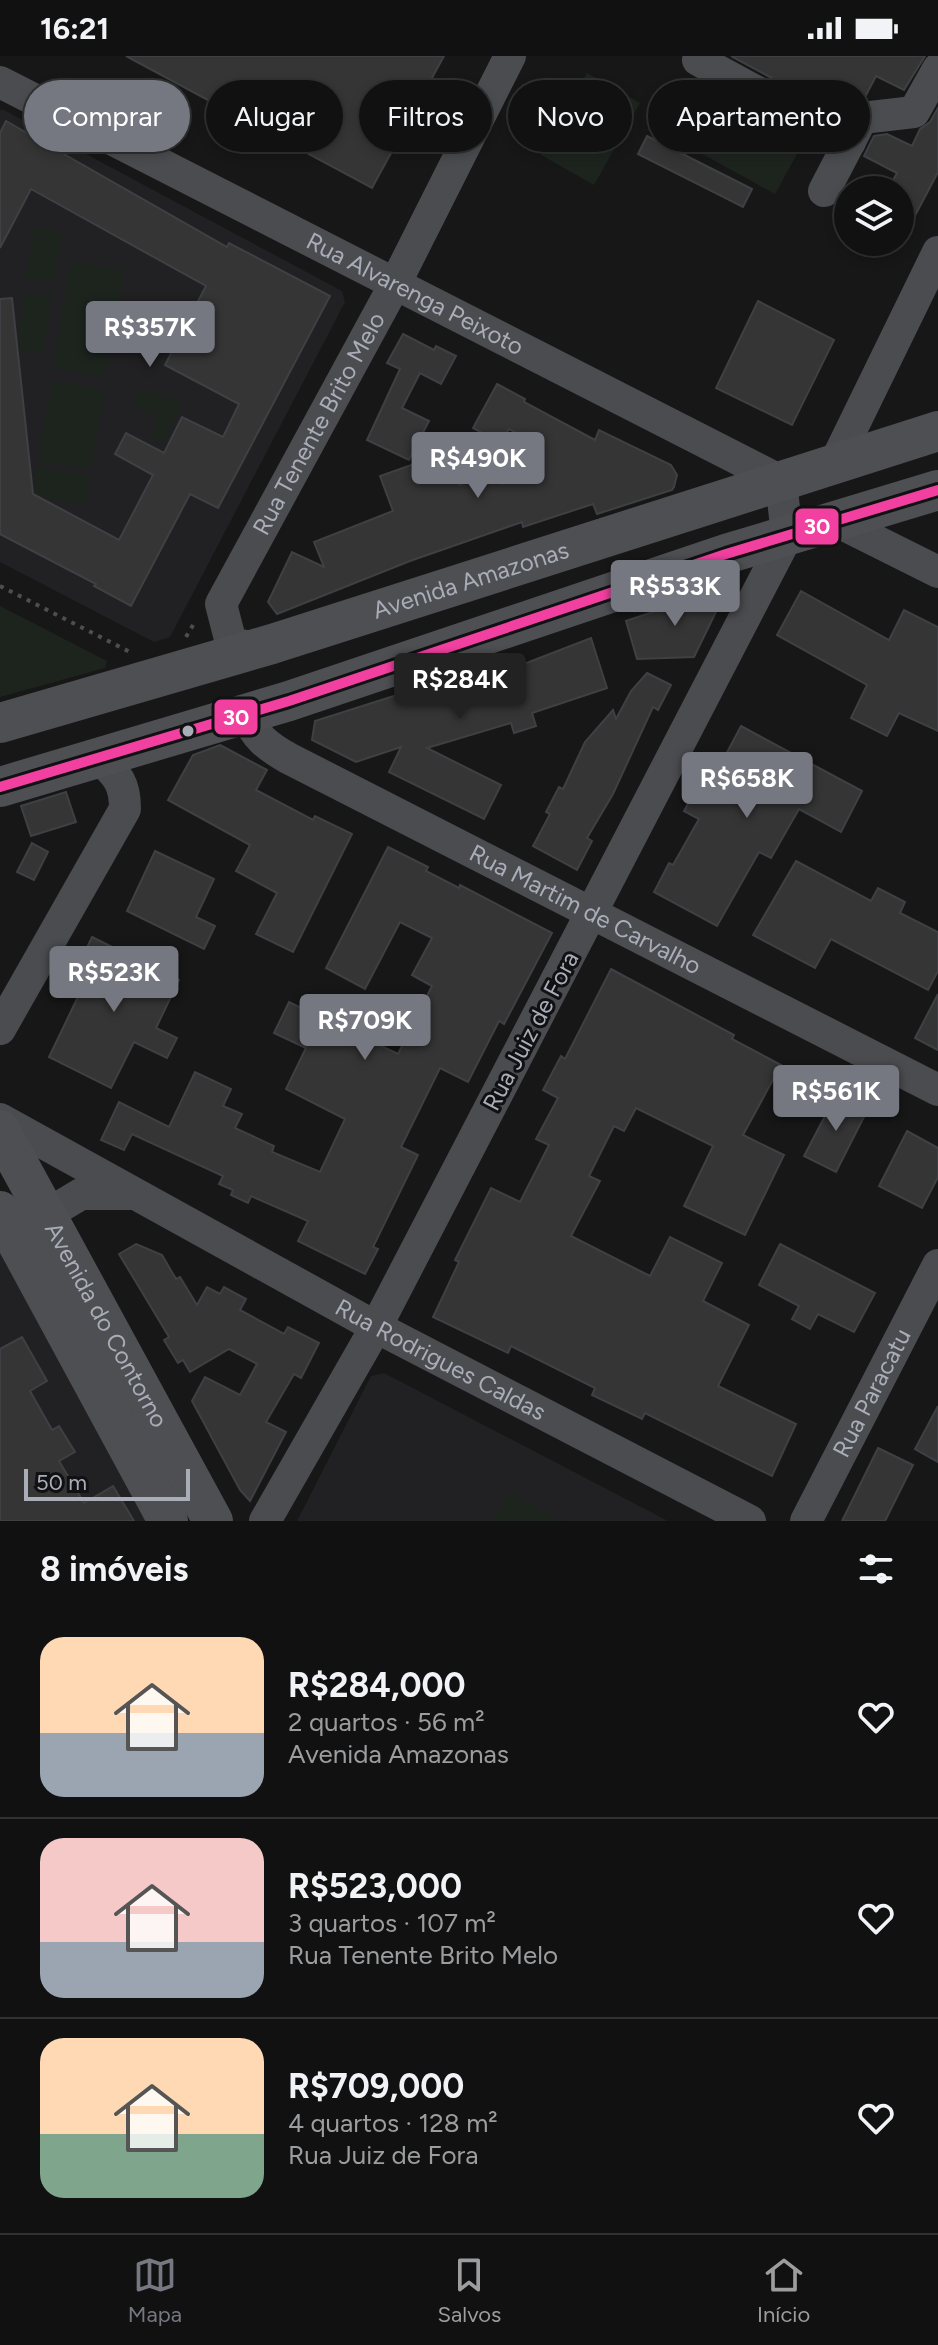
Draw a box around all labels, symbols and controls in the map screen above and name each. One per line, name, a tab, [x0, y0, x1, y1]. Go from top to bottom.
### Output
text: 16:21	[40, 10, 109, 47]
chip: Comprar	[24, 80, 190, 152]
chip: Alugar	[206, 80, 343, 152]
chip: Filtros	[359, 80, 492, 152]
chip: Novo	[508, 80, 632, 152]
chip: Apartamento	[648, 80, 870, 152]
map controls	[834, 176, 914, 256]
button: layers	[834, 176, 914, 256]
street label: Rua Alvarenga Peixoto	[302, 226, 529, 361]
pin: R$357K	[85, 301, 215, 369]
street label: Rua Tenente Brito Melo	[246, 307, 391, 540]
text: R$357K	[104, 311, 196, 343]
pin: R$490K	[413, 432, 543, 500]
text: R$490K	[430, 442, 526, 474]
line badge: 30	[794, 507, 840, 546]
text: 30	[804, 513, 830, 540]
street label: Avenida Amazonas	[369, 535, 572, 625]
pin: R$533K	[610, 560, 740, 628]
text: R$533K	[629, 570, 721, 602]
pin: R$284K	[395, 653, 525, 721]
text: R$284K	[412, 663, 508, 695]
line badge: 30	[213, 698, 259, 736]
text: 30	[223, 704, 249, 731]
unlabelled marker	[180, 723, 196, 739]
pin: R$658K	[682, 752, 812, 820]
text: R$658K	[700, 762, 794, 794]
street label: Rua Martim de Carvalho	[465, 838, 706, 981]
pin: R$523K	[49, 946, 179, 1014]
street label: Rua Juiz de Fora	[476, 946, 585, 1115]
text: R$523K	[67, 956, 161, 988]
pin: R$709K	[300, 994, 430, 1062]
text: R$709K	[318, 1004, 412, 1036]
pin: R$561K	[771, 1065, 901, 1133]
text: R$561K	[791, 1075, 881, 1107]
street label: Avenida do Contorno	[39, 1217, 174, 1432]
street label: Rua Rodrigues Caldas	[330, 1292, 551, 1426]
street label: Rua Paracatu	[826, 1324, 917, 1462]
scale bar	[24, 1465, 190, 1501]
text: 50 m	[36, 1469, 87, 1496]
icon: filters	[854, 1547, 898, 1591]
text: 8 imóveis	[40, 1549, 188, 1590]
text: R$284,000	[288, 1665, 466, 1706]
icon: home	[104, 1669, 200, 1765]
icon: heart	[854, 1695, 898, 1739]
text: 2 quartos · 56 m²	[288, 1706, 485, 1738]
text: Avenida Amazonas	[288, 1738, 509, 1770]
text: R$523,000	[288, 1866, 462, 1907]
icon: home	[104, 1870, 200, 1966]
icon: heart	[854, 1896, 898, 1940]
text: 3 quartos · 107 m²	[288, 1907, 496, 1939]
text: Rua Tenente Brito Melo	[288, 1939, 558, 1971]
text: R$709,000	[288, 2066, 464, 2107]
icon: home	[104, 2070, 200, 2166]
icon: heart	[854, 2096, 898, 2140]
text: 4 quartos · 128 m²	[288, 2107, 498, 2139]
text: Rua Juiz de Fora	[288, 2139, 479, 2171]
tab: Mapa	[128, 2253, 182, 2328]
tab: Salvos	[438, 2253, 501, 2328]
tab: Início	[757, 2253, 810, 2328]

